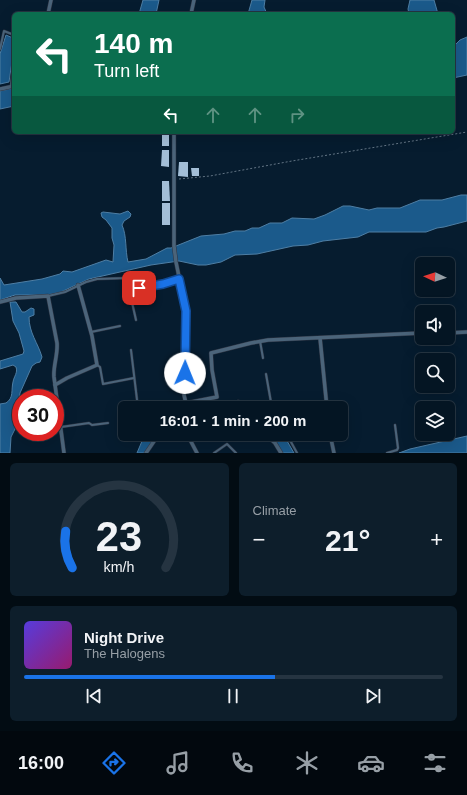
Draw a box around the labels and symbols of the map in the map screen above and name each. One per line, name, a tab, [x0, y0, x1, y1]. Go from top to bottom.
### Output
north arrow	[415, 257, 455, 297]
pin	[122, 271, 156, 305]
position arrow	[164, 352, 206, 394]
speed limit sign: 30	[12, 389, 64, 441]

